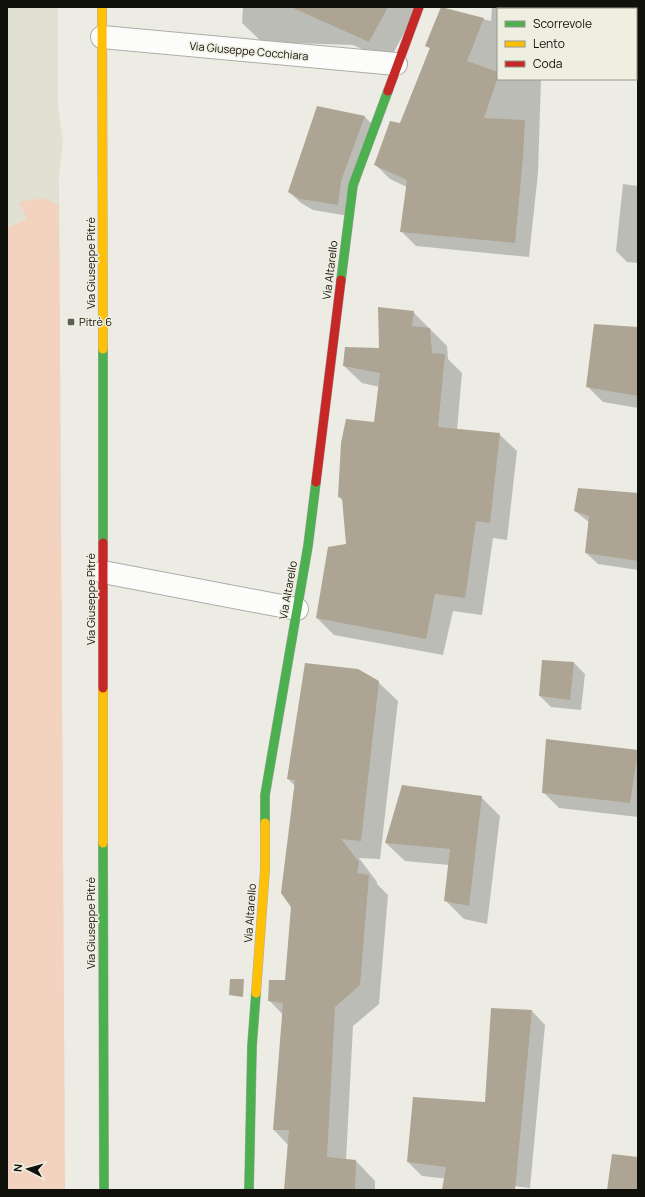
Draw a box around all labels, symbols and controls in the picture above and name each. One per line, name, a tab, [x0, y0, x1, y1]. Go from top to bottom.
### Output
legend	[497, 8, 637, 80]
text: Scorrevole	[533, 15, 592, 32]
text: Lento	[533, 35, 565, 52]
street label: Via Giuseppe Cocchiara	[189, 38, 309, 63]
text: Coda	[533, 55, 562, 72]
street label: Via Giuseppe Pitrè	[83, 217, 98, 309]
street label: Via Altarello	[318, 239, 341, 300]
place label: Pitrè 6	[79, 314, 112, 329]
marker: Pitrè 6	[66, 317, 76, 327]
street label: Via Giuseppe Pitrè	[83, 553, 98, 645]
street label: Via Altarello	[275, 559, 300, 620]
street label: Via Giuseppe Pitrè	[83, 877, 98, 969]
street label: Via Altarello	[240, 882, 259, 943]
north arrow	[8, 1149, 48, 1189]
text: N	[10, 1163, 25, 1173]

